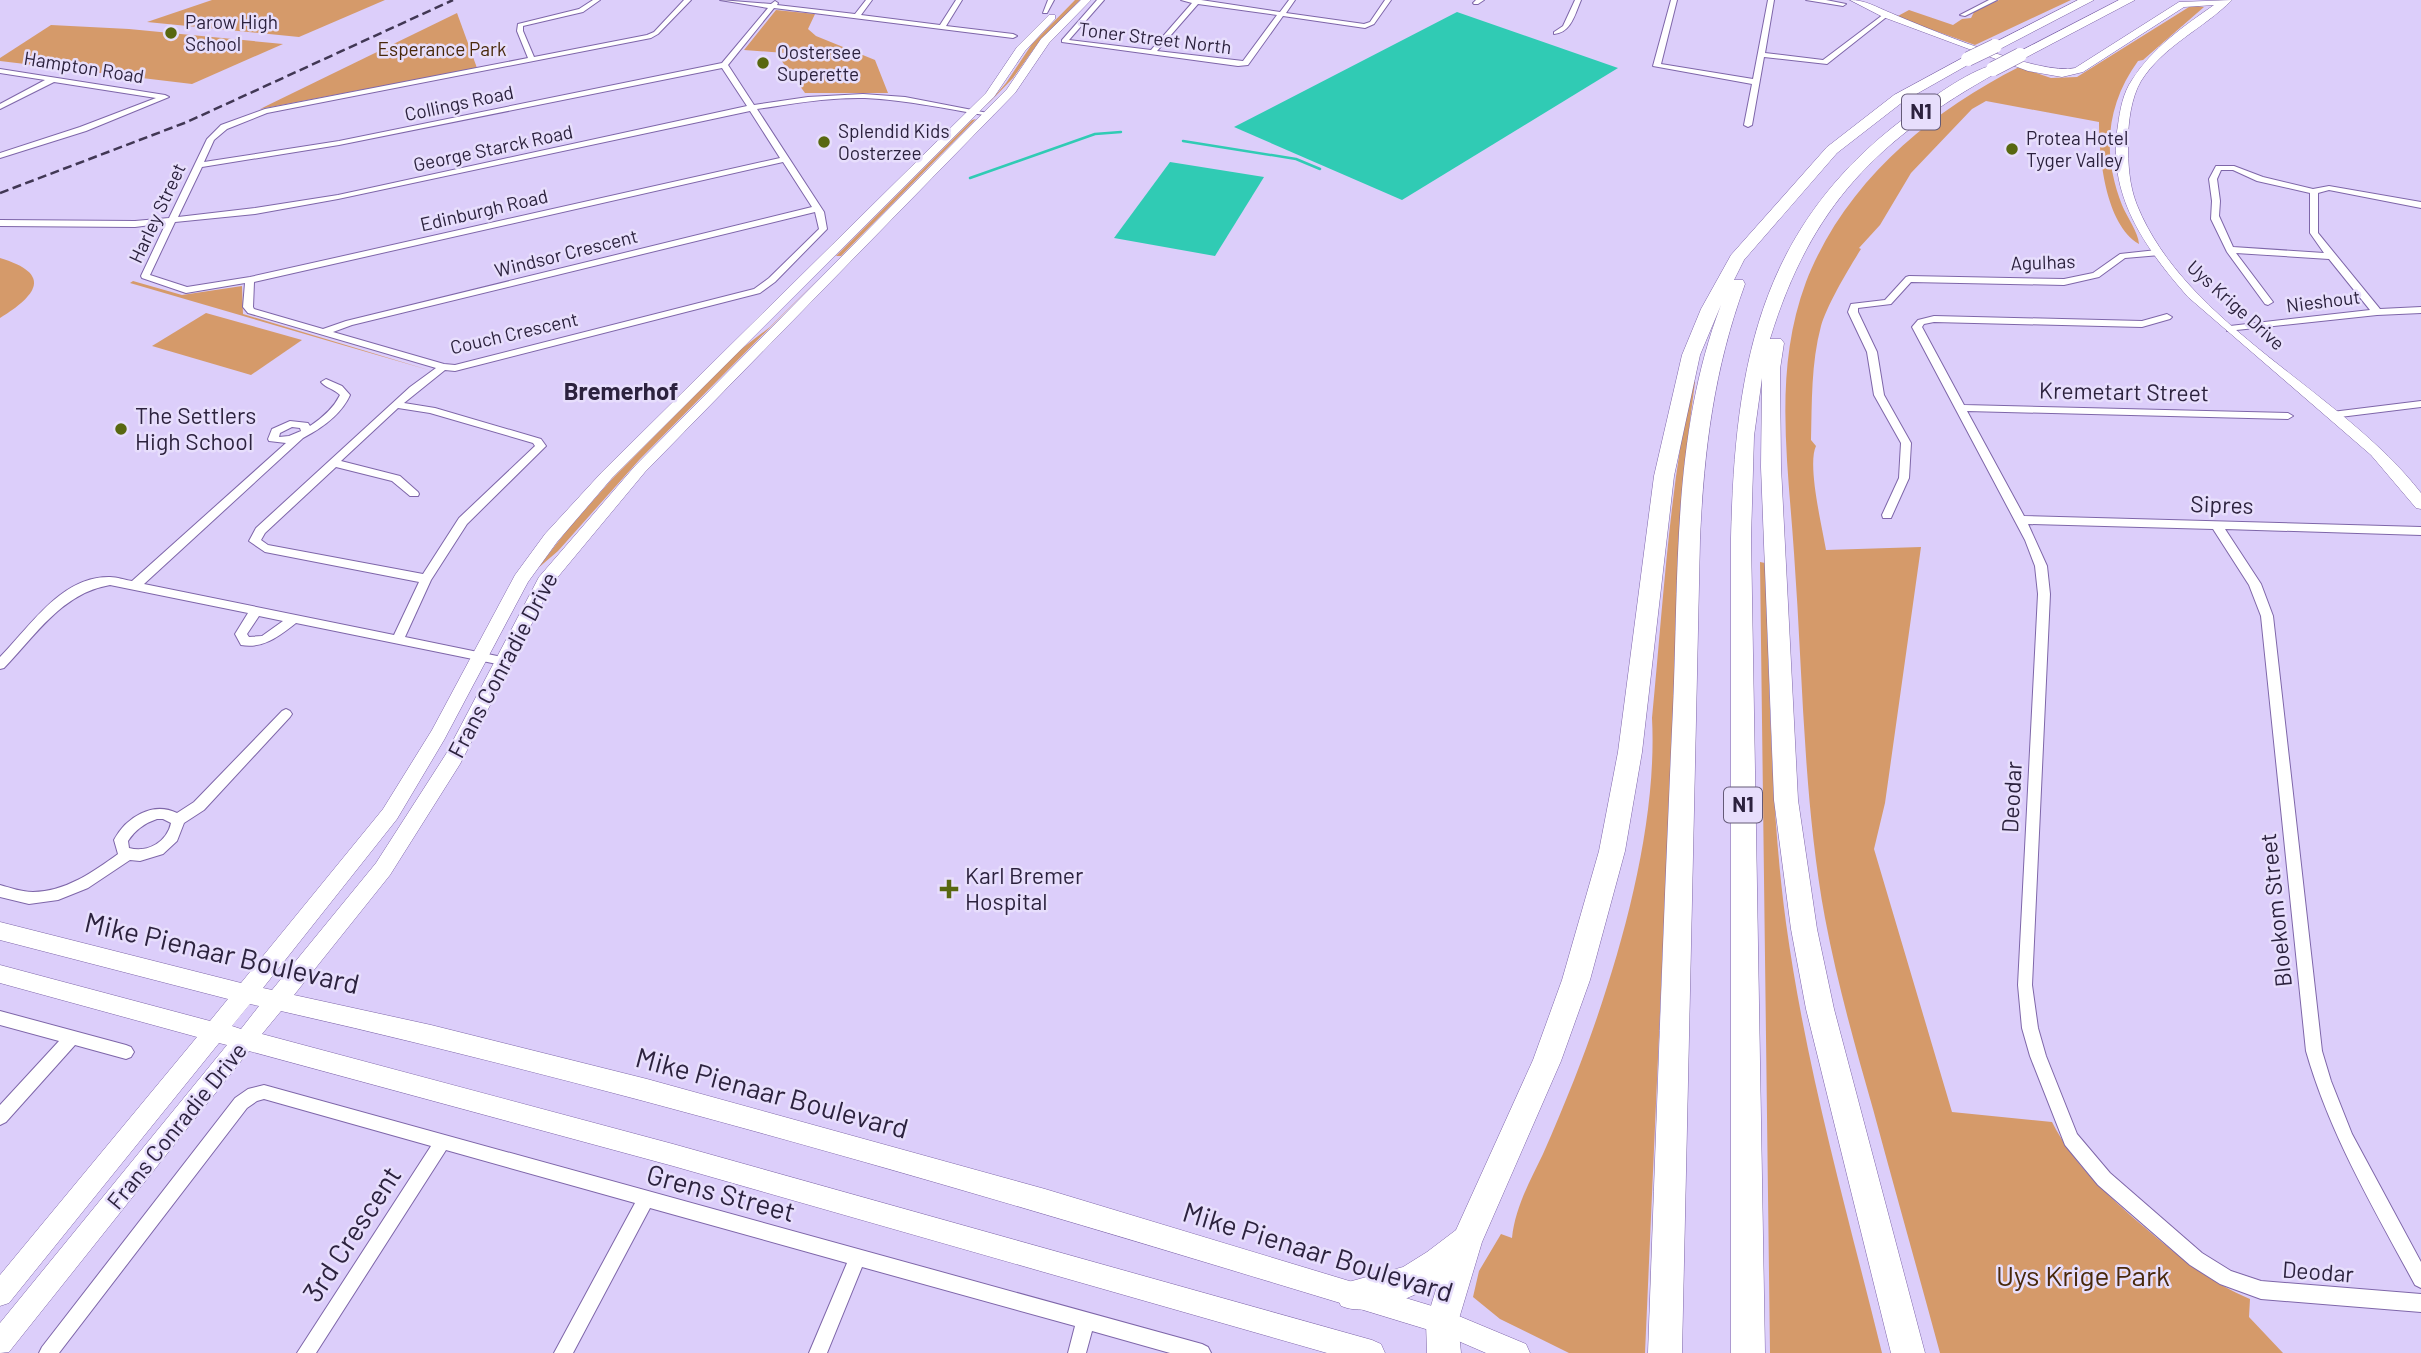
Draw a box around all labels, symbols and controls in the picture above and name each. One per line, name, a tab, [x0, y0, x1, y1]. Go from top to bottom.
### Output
place label: Parow High School	[185, 10, 278, 55]
street label: Toner Street North	[1077, 17, 1233, 58]
marker: Parow High School	[163, 25, 179, 41]
park label: Esperance Park	[378, 37, 506, 60]
place label: Oostersee Superette	[777, 40, 861, 85]
street label: Hampton Road	[22, 46, 146, 87]
marker: Oostersee Superette	[755, 55, 771, 71]
street label: Collings Road	[402, 80, 515, 125]
road number: N1	[1902, 94, 1940, 130]
street label: George Starck Road	[411, 119, 575, 176]
place label: Splendid Kids Oosterzee	[838, 119, 950, 164]
place label: Protea Hotel Tyger Valley	[2026, 126, 2128, 171]
marker: Splendid Kids Oosterzee	[816, 134, 832, 150]
marker: Protea Hotel Tyger Valley	[2004, 141, 2020, 157]
street label: Harley Street	[123, 159, 190, 266]
street label: Edinburgh Road	[418, 184, 550, 235]
street label: Windsor Crescent	[492, 224, 640, 281]
street label: Agulhas	[2010, 249, 2076, 274]
street label: Uys Krige Drive	[2183, 255, 2290, 354]
street label: Nieshout	[2285, 285, 2361, 316]
street label: Couch Crescent	[448, 307, 580, 358]
district label: Bremerhof	[564, 376, 678, 405]
street label: Kremetart Street	[2039, 376, 2209, 406]
place label: The Settlers High School	[135, 401, 256, 455]
marker: The Settlers High School	[113, 421, 129, 437]
street label: Sipres	[2190, 489, 2254, 519]
street label: Frans Conradie Drive	[441, 567, 563, 762]
street label: Deodar	[1995, 760, 2027, 833]
road number: N1	[1724, 788, 1762, 822]
street label: Bloekom Street	[2253, 832, 2297, 988]
place label: Karl Bremer Hospital	[965, 861, 1084, 915]
marker: Karl Bremer Hospital	[939, 879, 959, 899]
street label: Mike Pienaar Boulevard	[82, 904, 363, 1000]
street label: Frans Conradie Drive	[100, 1036, 252, 1214]
street label: Mike Pienaar Boulevard	[632, 1039, 912, 1145]
street label: Grens Street	[643, 1156, 799, 1228]
street label: 3rd Crescent	[295, 1159, 408, 1308]
street label: Mike Pienaar Boulevard	[1179, 1194, 1458, 1308]
street label: Deodar	[2281, 1255, 2355, 1288]
park label: Uys Krige Park	[1996, 1258, 2170, 1292]

